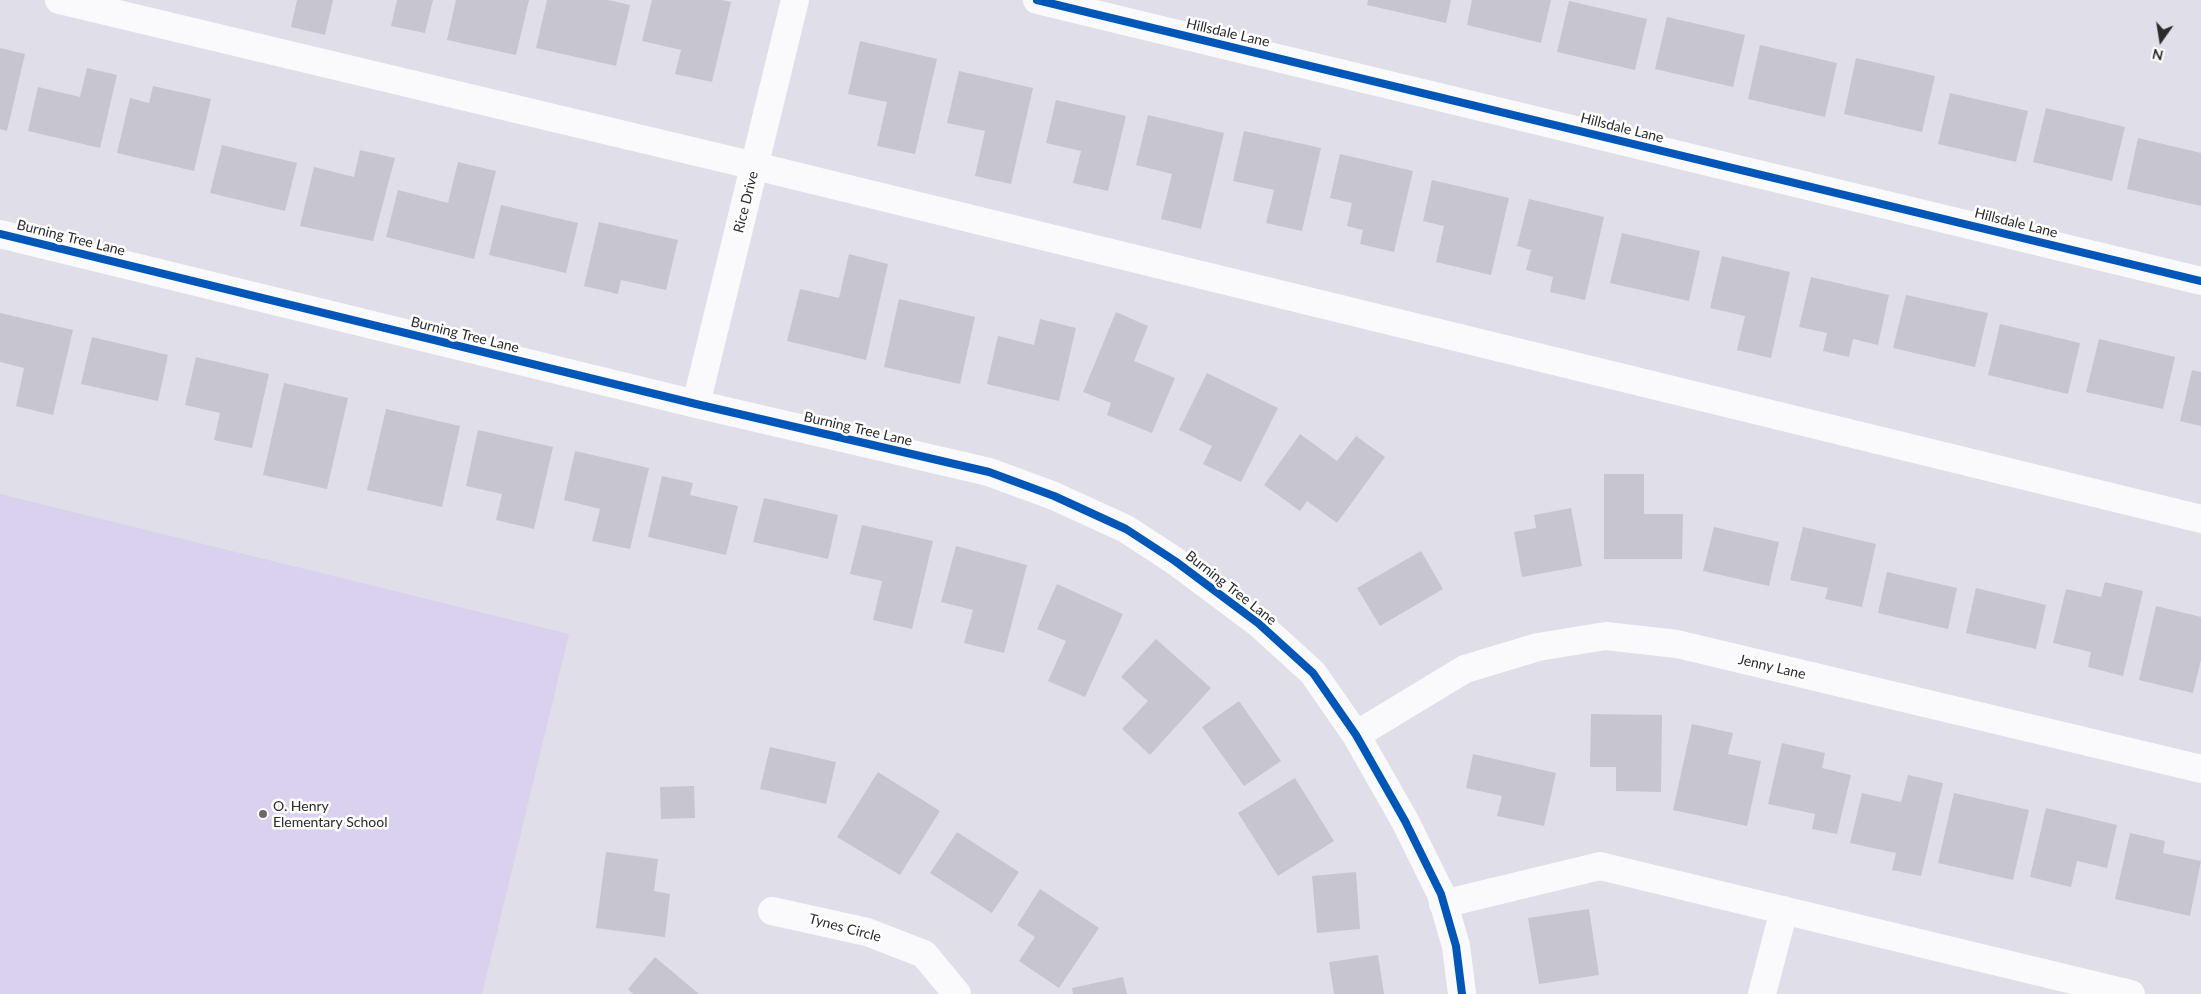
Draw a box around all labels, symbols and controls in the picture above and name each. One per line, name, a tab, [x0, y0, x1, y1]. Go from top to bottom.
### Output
street label: Hillsdale Lane	[1185, 15, 1271, 51]
north arrow	[2136, 15, 2186, 65]
text: N	[2150, 46, 2165, 65]
street label: Hillsdale Lane	[1579, 110, 1665, 146]
street label: Rice Drive	[730, 169, 762, 235]
street label: Hillsdale Lane	[1973, 205, 2059, 241]
street label: Burning Tree Lane	[15, 216, 127, 260]
street label: Burning Tree Lane	[409, 313, 521, 357]
street label: Burning Tree Lane	[802, 408, 914, 450]
street label: Burning Tree Lane	[1182, 547, 1280, 629]
street label: Jenny Lane	[1737, 651, 1807, 683]
place label: O. Henry Elementary School	[273, 798, 387, 830]
marker: O. Henry Elementary School	[257, 808, 269, 820]
street label: Tynes Circle	[807, 910, 883, 946]

